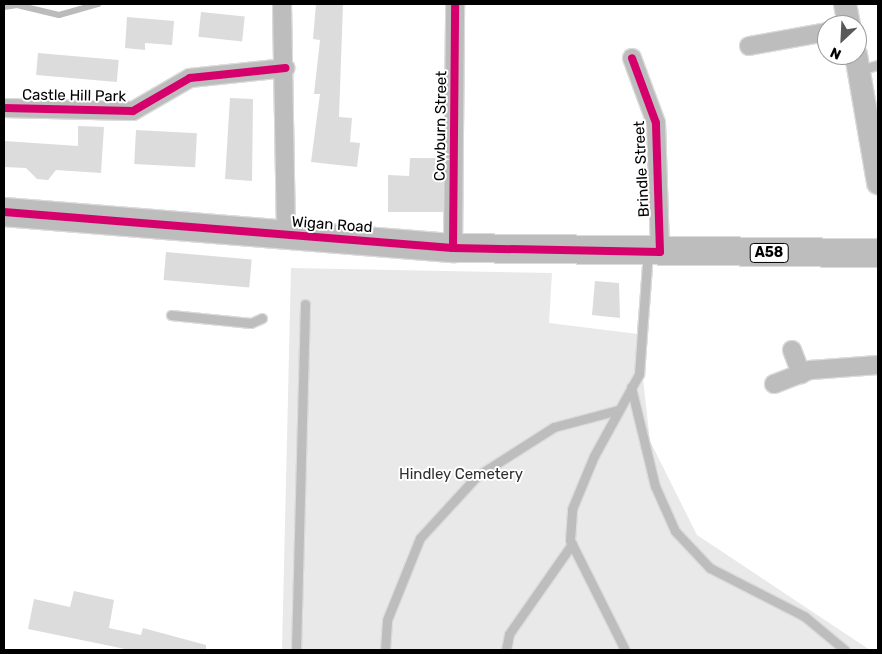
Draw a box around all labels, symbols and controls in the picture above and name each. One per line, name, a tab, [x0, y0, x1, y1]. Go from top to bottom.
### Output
north arrow	[817, 15, 867, 65]
text: N	[828, 43, 844, 63]
street label: Cowburn Street	[431, 71, 451, 181]
street label: Castle Hill Park	[22, 86, 126, 106]
street label: Brindle Street	[630, 120, 654, 218]
street label: Wigan Road	[291, 213, 373, 237]
road number: A58	[749, 242, 789, 264]
park label: Hindley Cemetery	[399, 466, 523, 484]

